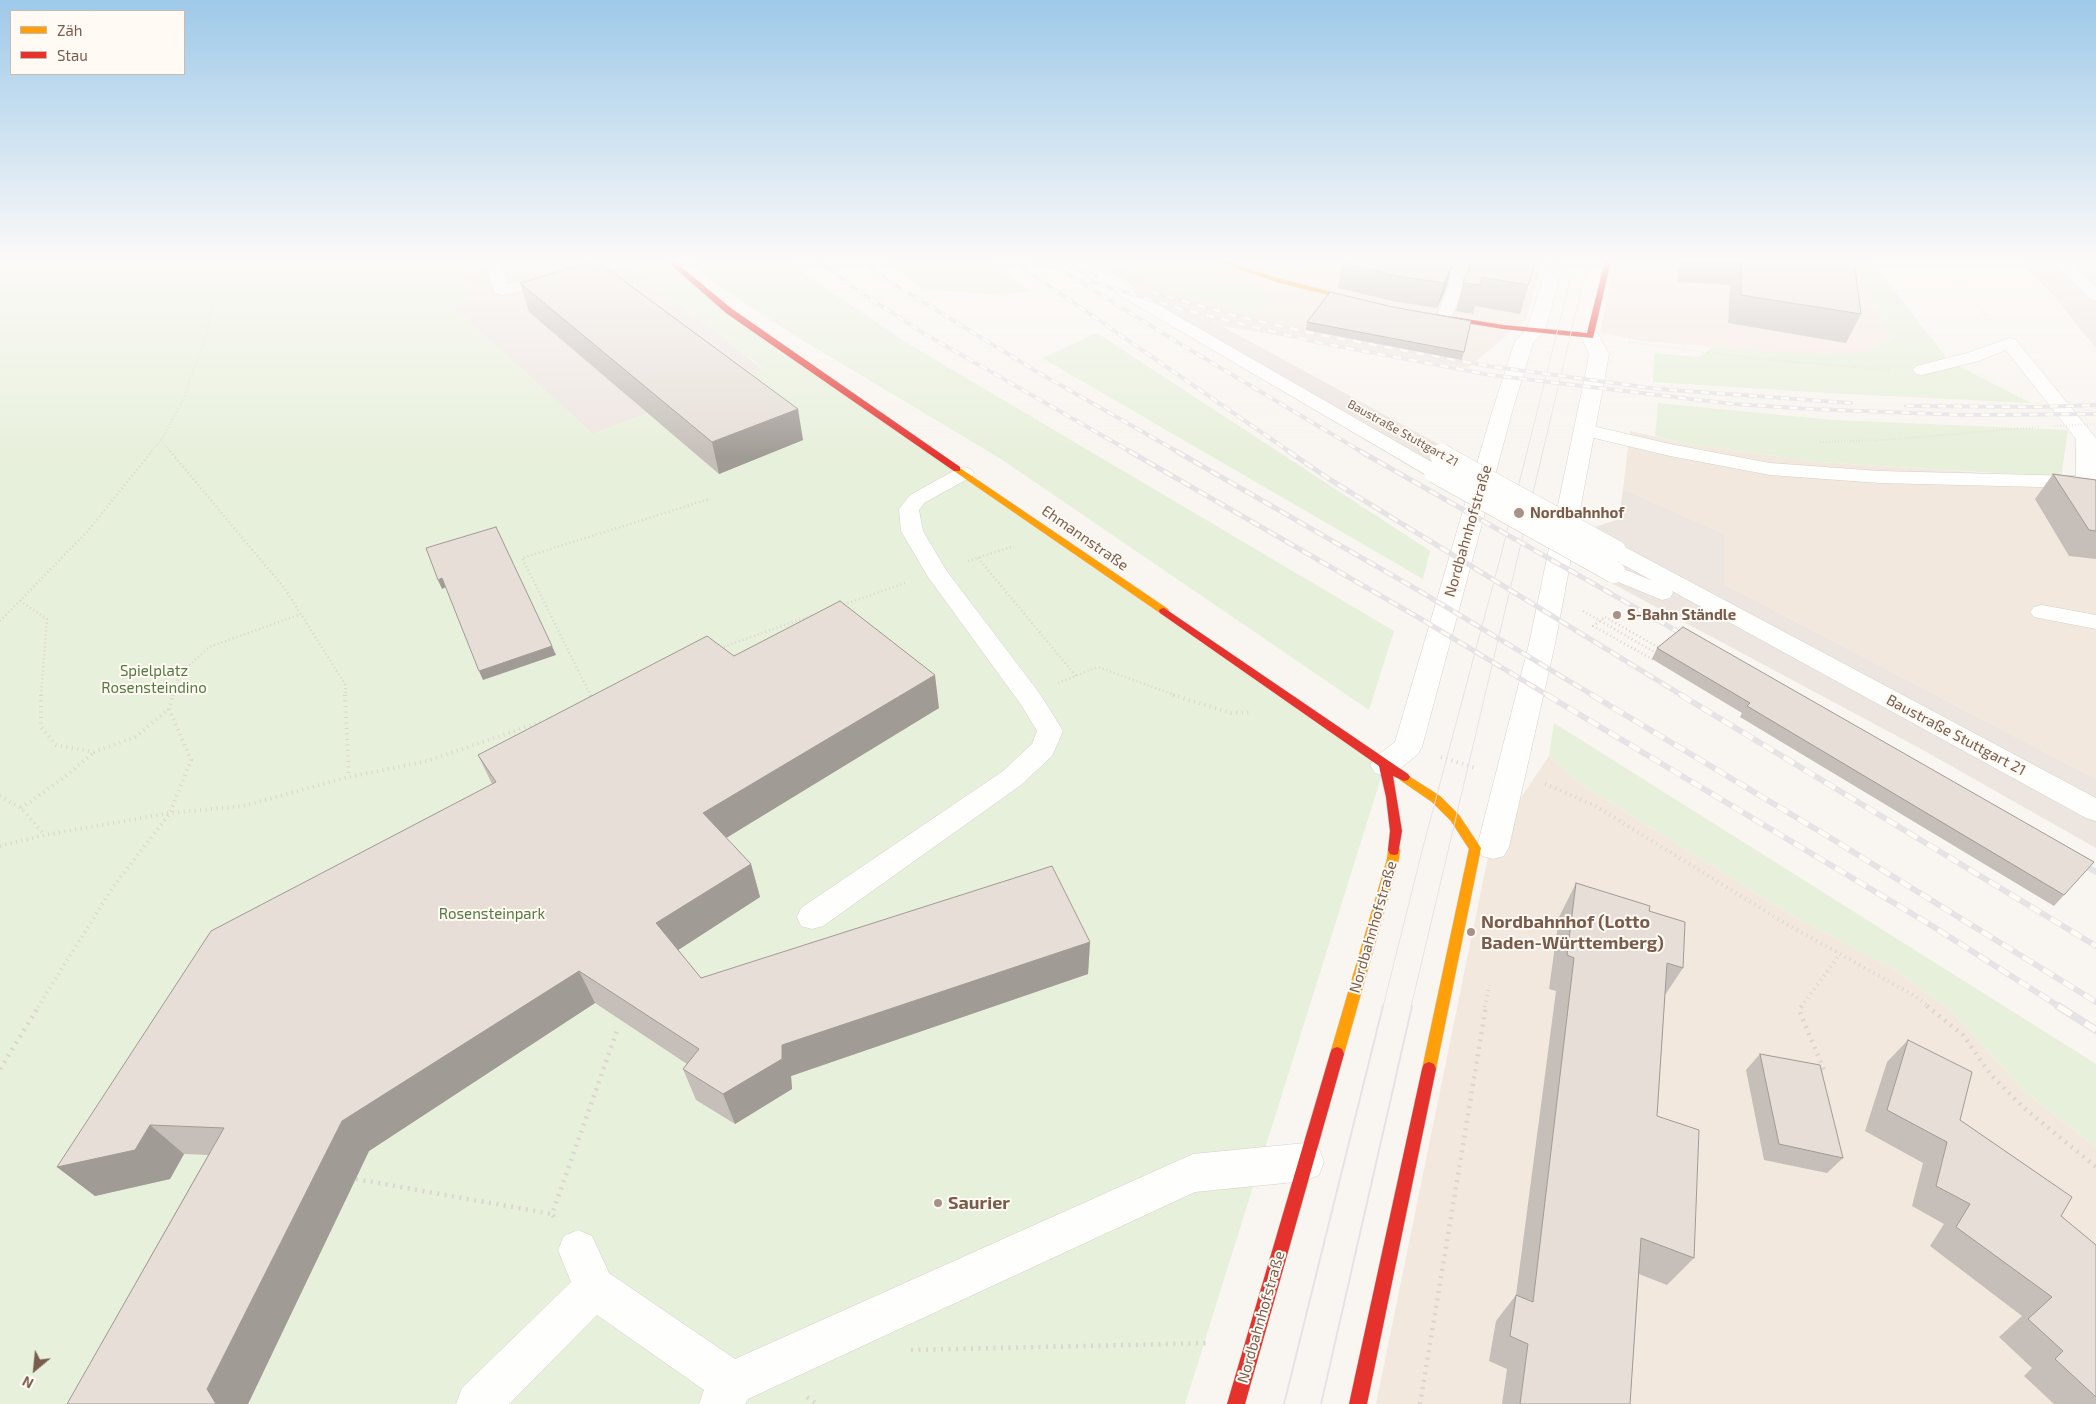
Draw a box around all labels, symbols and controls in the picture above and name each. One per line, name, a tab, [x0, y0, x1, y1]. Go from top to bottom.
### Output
legend	[10, 10, 185, 75]
text: Zäh	[57, 21, 82, 39]
text: Stau	[57, 46, 88, 64]
street label: Baustraße Stuttgart 21	[1345, 397, 1461, 469]
street label: Nordbahnhofstraße	[1441, 463, 1495, 599]
street label: Ehmannstraße	[1038, 501, 1132, 575]
place label: Nordbahnhof	[1530, 504, 1624, 522]
marker: Nordbahnhof	[1512, 506, 1526, 520]
place label: S-Bahn Ständle	[1627, 606, 1736, 624]
marker: S-Bahn Ständle	[1611, 609, 1623, 621]
park label: Spielplatz Rosensteindino	[101, 662, 207, 697]
street label: Baustraße Stuttgart 21	[1883, 691, 2029, 779]
street label: Nordbahnhofstraße	[1346, 859, 1400, 995]
park label: Rosensteinpark	[439, 905, 545, 923]
place label: Nordbahnhof (Lotto Baden-Württemberg)	[1481, 911, 1664, 954]
marker: Nordbahnhof (Lotto Baden-Württemberg)	[1465, 926, 1477, 938]
place label: Saurier	[948, 1192, 1010, 1214]
marker: Saurier	[932, 1197, 944, 1209]
street label: Nordbahnhofstraße	[1234, 1249, 1288, 1385]
north arrow	[10, 1344, 60, 1394]
text: N	[19, 1373, 36, 1393]

